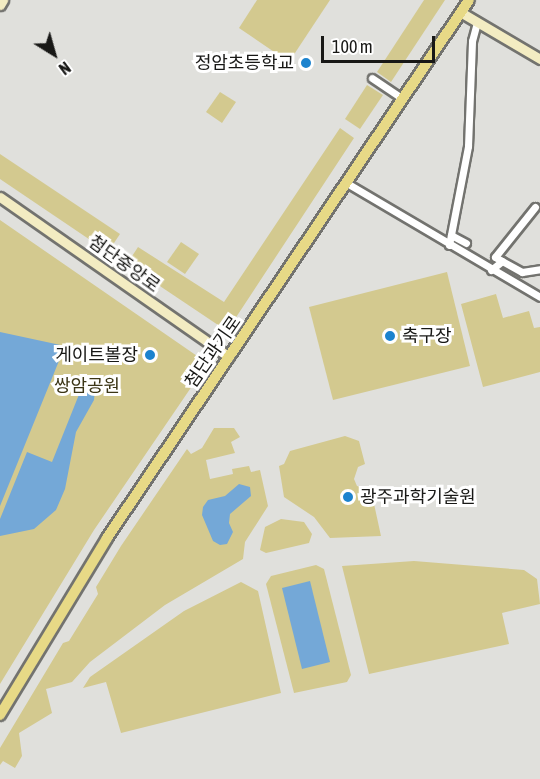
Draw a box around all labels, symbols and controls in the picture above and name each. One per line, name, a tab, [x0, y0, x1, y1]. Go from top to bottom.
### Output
north arrow	[24, 24, 84, 84]
scale bar	[324, 24, 438, 62]
text: 100 m	[332, 36, 373, 57]
place label: 정암초등학교	[195, 52, 294, 74]
marker: 정암초등학교	[299, 56, 313, 70]
text: N	[56, 58, 74, 78]
street label: 첨단중앙로	[84, 231, 164, 297]
street label: 첨단과기로	[180, 312, 246, 392]
place label: 축구장	[402, 325, 452, 347]
marker: 축구장	[383, 329, 397, 343]
place label: 게이트볼장	[55, 344, 138, 366]
marker: 게이트볼장	[143, 348, 157, 362]
park label: 쌍암공원	[54, 375, 120, 397]
place label: 광주과학기술원	[360, 486, 476, 508]
marker: 광주과학기술원	[341, 490, 355, 504]

